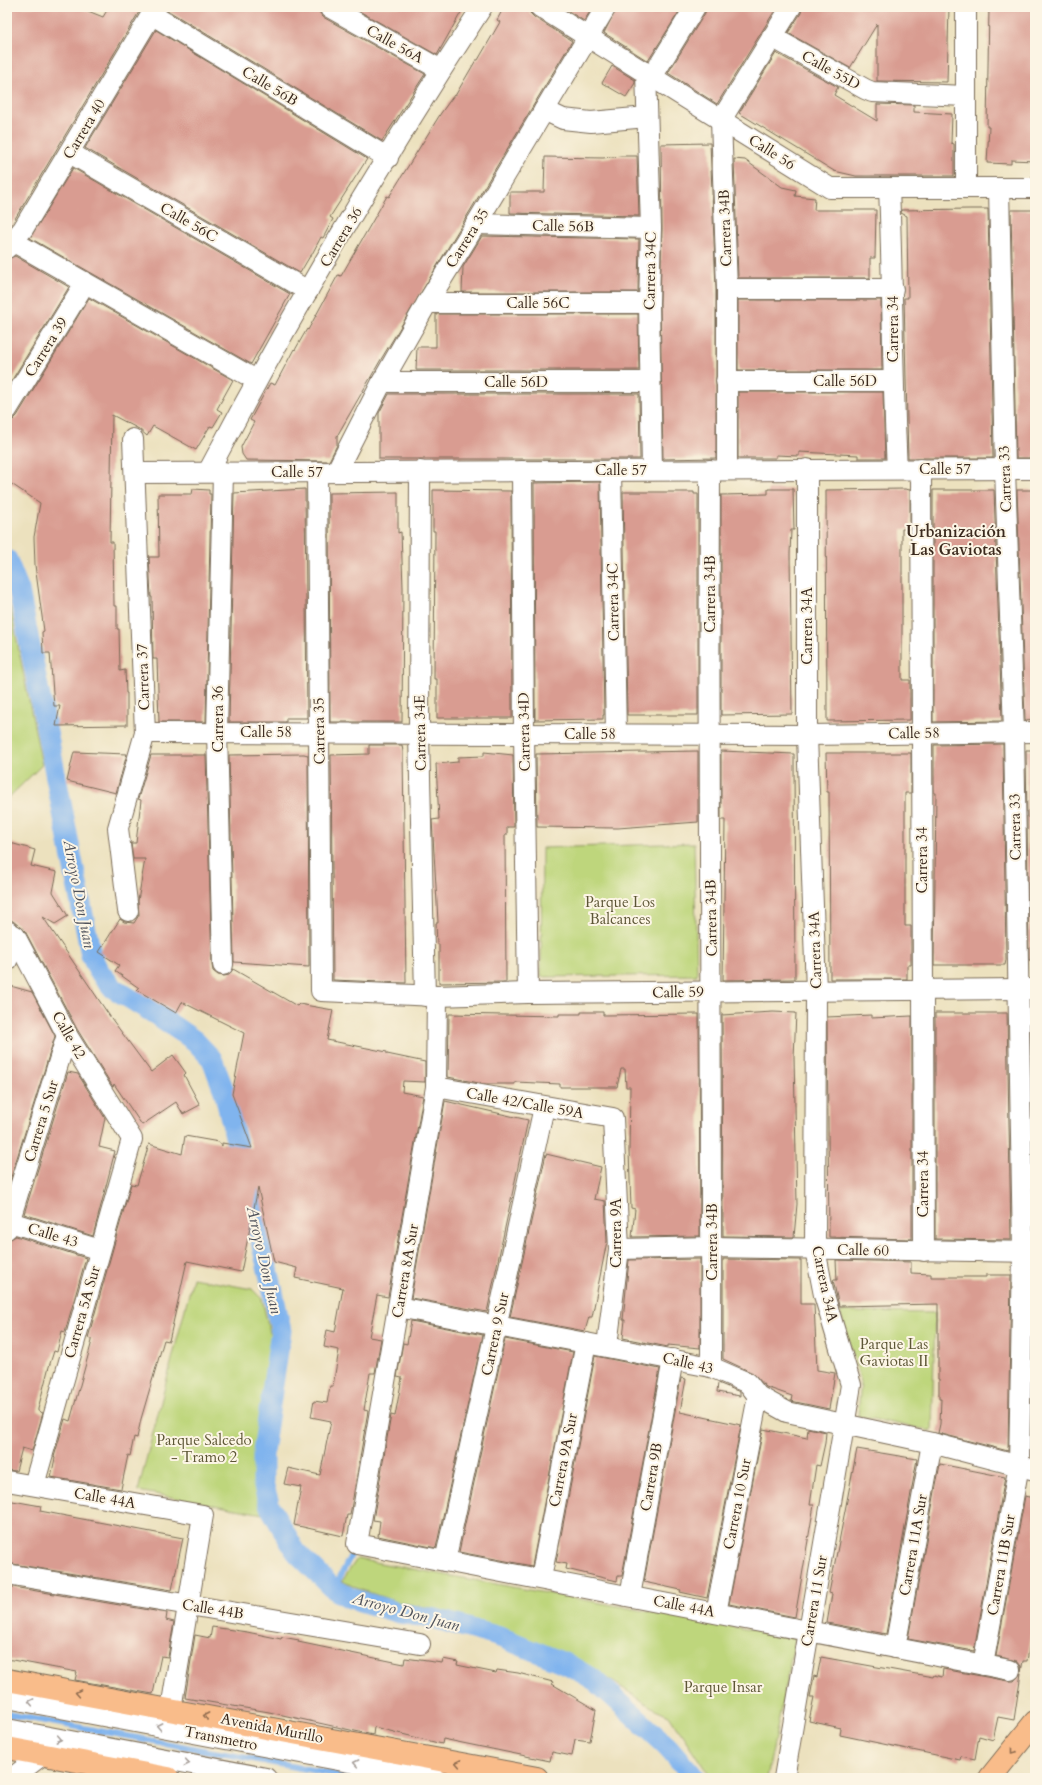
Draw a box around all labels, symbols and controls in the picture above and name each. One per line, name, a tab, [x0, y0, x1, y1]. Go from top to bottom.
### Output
street label: Calle 56A	[363, 20, 427, 68]
street label: Calle 55D	[798, 46, 864, 94]
street label: Calle 56B	[238, 61, 302, 111]
street label: Carrera 40	[58, 95, 110, 163]
street label: Calle 56	[745, 130, 800, 174]
street label: Carrera 34B	[714, 189, 736, 267]
street label: Calle 56C	[157, 198, 221, 246]
street label: Carrera 36	[315, 203, 367, 271]
street label: Carrera 35	[441, 204, 493, 272]
street label: Calle 56B	[532, 215, 594, 237]
street label: Carrera 34C	[639, 232, 661, 310]
street label: Calle 56C	[506, 293, 570, 313]
street label: Carrera 34	[883, 295, 903, 363]
street label: Carrera 39	[20, 313, 72, 381]
street label: Calle 56D	[813, 371, 877, 391]
street label: Calle 56D	[484, 372, 548, 392]
street label: Carrera 33	[994, 445, 1016, 513]
street label: Calle 57	[919, 459, 971, 479]
street label: Calle 57	[595, 460, 647, 480]
street label: Calle 57	[271, 462, 323, 482]
district label: Urbanización Las Gaviotas	[906, 521, 1007, 561]
street label: Carrera 34B	[700, 555, 720, 633]
street label: Carrera 34C	[602, 563, 624, 641]
street label: Carrera 34A	[797, 587, 817, 665]
street label: Carrera 37	[132, 643, 154, 711]
street label: Carrera 36	[208, 685, 228, 753]
street label: Carrera 34D	[513, 692, 535, 772]
street label: Carrera 34E	[409, 695, 431, 771]
street label: Carrera 35	[308, 697, 330, 765]
street label: Calle 58	[240, 722, 292, 742]
street label: Calle 58	[888, 723, 940, 743]
street label: Calle 58	[564, 724, 616, 744]
street label: Carrera 33	[1004, 793, 1026, 861]
street label: Carrera 34	[912, 826, 932, 894]
water label: Arroyo Don Juan	[58, 837, 100, 950]
street label: Carrera 34B	[700, 879, 722, 957]
park label: Parque Los Balcances	[585, 892, 655, 929]
street label: Carrera 34A	[804, 910, 826, 989]
street label: Calle 59	[652, 982, 704, 1002]
street label: Calle 42	[47, 1008, 91, 1063]
street label: Carrera 5 Sur	[19, 1077, 63, 1164]
street label: Calle 42/Calle 59A	[465, 1083, 586, 1123]
street label: Carrera 34	[913, 1150, 933, 1218]
street label: Carrera 9A	[606, 1198, 626, 1268]
water label: Arroyo Don Juan	[241, 1203, 287, 1316]
street label: Carrera 34B	[702, 1203, 722, 1281]
street label: Calle 43	[25, 1218, 81, 1252]
street label: Carrera 8A Sur	[387, 1222, 423, 1320]
street label: Calle 60	[837, 1240, 889, 1260]
street label: Carrera 34A	[807, 1244, 843, 1324]
street label: Carrera 5A Sur	[59, 1263, 105, 1361]
street label: Carrera 9 Sur	[476, 1290, 514, 1377]
park label: Parque Las Gaviotas II	[860, 1334, 928, 1371]
street label: Calle 43	[661, 1347, 715, 1379]
street label: Carrera 9A Sur	[544, 1411, 582, 1509]
park label: Parque Salcedo - Tramo 2	[156, 1430, 252, 1467]
street label: Carrera 9B	[635, 1441, 667, 1513]
street label: Carrera 10 Sur	[718, 1456, 756, 1551]
street label: Calle 44A	[73, 1483, 138, 1513]
street label: Carrera 11A Sur	[894, 1492, 932, 1597]
street label: Carrera 11B Sur	[982, 1512, 1020, 1617]
street label: Carrera 11 Sur	[796, 1553, 832, 1648]
water label: Arroyo Don Juan	[349, 1587, 462, 1637]
street label: Calle 44A	[651, 1590, 717, 1622]
street label: Calle 44B	[181, 1594, 245, 1624]
park label: Parque Insar	[684, 1677, 763, 1697]
one-way arrow	[75, 1689, 81, 1698]
one-way arrow	[28, 1698, 34, 1707]
street label: Avenida Murillo	[219, 1708, 325, 1748]
one-way arrow	[203, 1712, 209, 1721]
street label: Transmetro	[183, 1721, 259, 1755]
one-way arrow	[156, 1722, 162, 1731]
one-way arrow	[56, 1734, 62, 1742]
one-way arrow	[1011, 1746, 1018, 1753]
one-way arrow	[184, 1758, 190, 1767]
one-way arrow	[352, 1759, 359, 1768]
one-way arrow	[455, 1759, 461, 1768]

